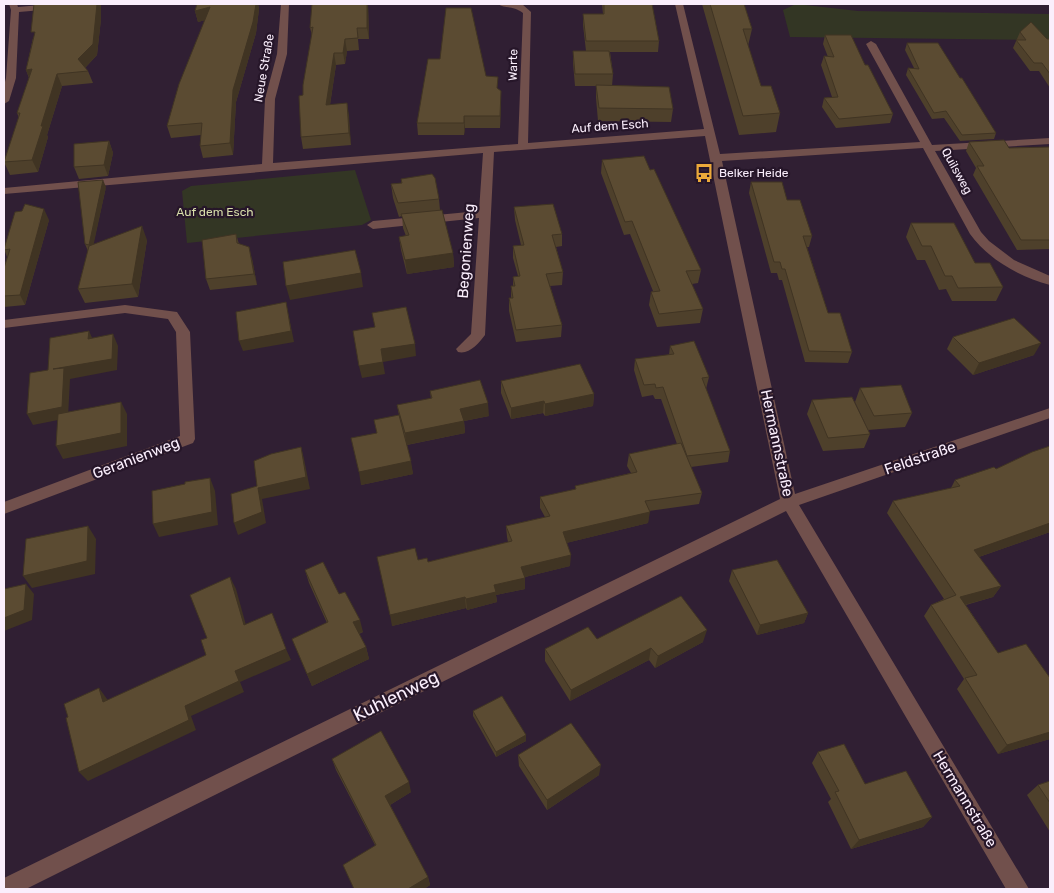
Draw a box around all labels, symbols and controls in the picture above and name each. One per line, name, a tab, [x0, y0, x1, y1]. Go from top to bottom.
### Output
street label: Neue Straße	[251, 33, 277, 103]
street label: Warte	[506, 49, 520, 81]
street label: Auf dem Esch	[571, 116, 649, 136]
street label: Quilsweg	[939, 146, 975, 196]
bus stop icon: Belker Heide	[693, 162, 715, 184]
place label: Belker Heide	[719, 166, 789, 180]
street label: Begonienweg	[454, 203, 478, 299]
park label: Auf dem Esch	[176, 205, 254, 219]
street label: Hermannstraße	[757, 388, 797, 498]
street label: Geranienweg	[90, 433, 182, 483]
street label: Feldstraße	[882, 437, 958, 479]
street label: Kuhlenweg	[350, 666, 442, 726]
street label: Hermannstraße	[929, 748, 1001, 850]

